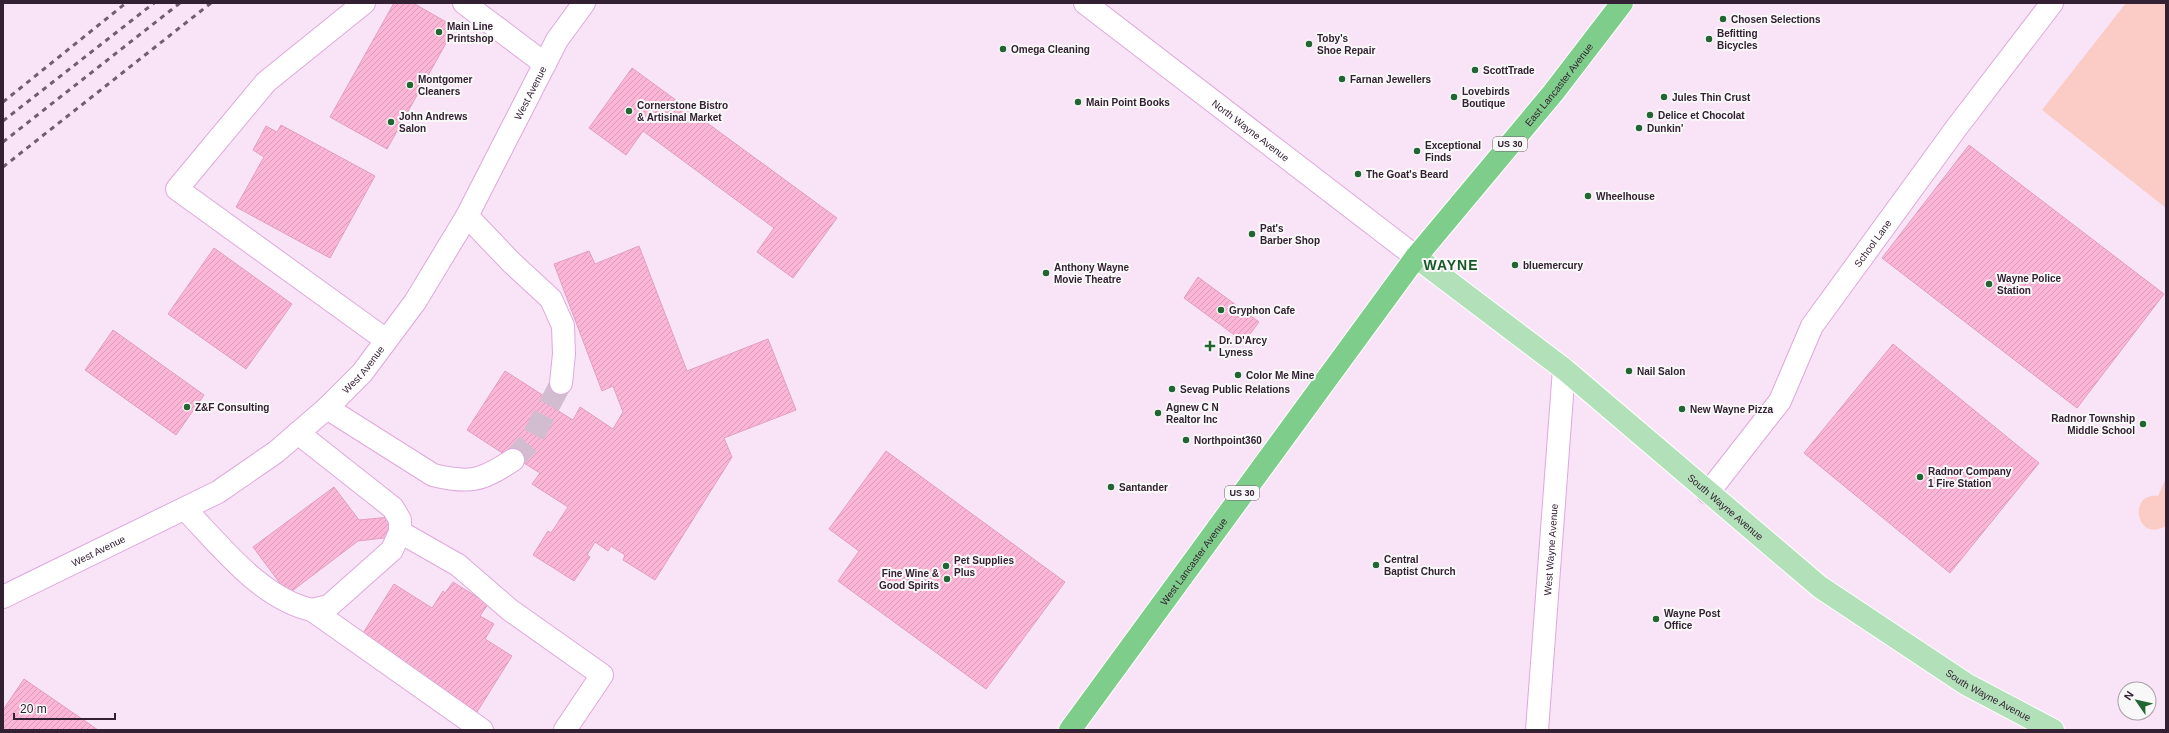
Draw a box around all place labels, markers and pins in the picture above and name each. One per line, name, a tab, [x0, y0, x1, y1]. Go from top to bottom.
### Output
marker: Chosen Selections	[1718, 14, 1728, 24]
place label: Chosen Selections	[1731, 14, 1821, 25]
place label: Main Line Printshop	[447, 21, 494, 44]
marker: Main Line Printshop	[434, 27, 444, 37]
place label: Befitting Bicycles	[1717, 28, 1758, 51]
place label: Toby's Shoe Repair	[1317, 33, 1375, 56]
marker: Befitting Bicycles	[1704, 34, 1714, 44]
marker: Toby's Shoe Repair	[1304, 39, 1314, 49]
marker: Omega Cleaning	[998, 44, 1008, 54]
place label: Omega Cleaning	[1011, 44, 1090, 55]
marker: ScottTrade	[1470, 65, 1480, 75]
place label: ScottTrade	[1483, 65, 1535, 76]
place label: Montgomer Cleaners	[418, 74, 473, 97]
marker: Farnan Jewellers	[1337, 74, 1347, 84]
place label: Farnan Jewellers	[1350, 74, 1432, 85]
marker: Montgomer Cleaners	[405, 80, 415, 90]
place label: Lovebirds Boutique	[1462, 86, 1510, 109]
marker: Lovebirds Boutique	[1449, 92, 1459, 102]
marker: Jules Thin Crust	[1659, 92, 1669, 102]
place label: Jules Thin Crust	[1672, 92, 1751, 103]
marker: Main Point Books	[1073, 97, 1083, 107]
place label: Main Point Books	[1086, 97, 1170, 108]
place label: Cornerstone Bistro & Artisinal Market	[637, 100, 728, 123]
marker: Cornerstone Bistro & Artisinal Market	[624, 106, 634, 116]
marker: Delice et Chocolat	[1645, 110, 1655, 120]
place label: Delice et Chocolat	[1658, 110, 1745, 121]
place label: John Andrews Salon	[399, 111, 468, 134]
marker: John Andrews Salon	[386, 117, 396, 127]
marker: Dunkin'	[1634, 123, 1644, 133]
place label: Dunkin'	[1647, 123, 1683, 134]
place label: Exceptional Finds	[1425, 140, 1481, 163]
marker: Exceptional Finds	[1412, 146, 1422, 156]
marker: The Goat's Beard	[1353, 169, 1363, 179]
place label: The Goat's Beard	[1366, 169, 1448, 180]
marker: Wheelhouse	[1583, 191, 1593, 201]
place label: Wheelhouse	[1596, 191, 1655, 202]
place label: Pat's Barber Shop	[1260, 223, 1320, 246]
marker: Pat's Barber Shop	[1247, 229, 1257, 239]
marker: bluemercury	[1510, 260, 1520, 270]
place label: bluemercury	[1523, 260, 1583, 271]
place label: Anthony Wayne Movie Theatre	[1054, 262, 1130, 285]
marker: Anthony Wayne Movie Theatre	[1041, 268, 1051, 278]
place label: Wayne Police Station	[1997, 273, 2062, 296]
marker: Wayne Police Station	[1984, 279, 1994, 289]
marker: Gryphon Cafe	[1216, 305, 1226, 315]
place label: Gryphon Cafe	[1229, 305, 1296, 316]
place label: Dr. D'Arcy Lyness	[1219, 335, 1267, 358]
marker: Dr. D'Arcy Lyness	[1204, 340, 1216, 352]
marker: Nail Salon	[1624, 366, 1634, 376]
place label: Nail Salon	[1637, 366, 1685, 377]
marker: Color Me Mine	[1233, 370, 1243, 380]
place label: Color Me Mine	[1246, 370, 1315, 381]
marker: Sevag Public Relations	[1167, 384, 1177, 394]
place label: Sevag Public Relations	[1180, 384, 1290, 395]
marker: Z&F Consulting	[182, 402, 192, 412]
place label: Z&F Consulting	[195, 402, 269, 413]
place label: Agnew C N Realtor Inc	[1166, 402, 1219, 425]
marker: New Wayne Pizza	[1677, 404, 1687, 414]
place label: New Wayne Pizza	[1690, 404, 1773, 415]
marker: Agnew C N Realtor Inc	[1153, 408, 1163, 418]
place label: Radnor Township Middle School	[2051, 413, 2135, 436]
marker: Radnor Township Middle School	[2138, 419, 2148, 429]
marker: Northpoint360	[1181, 435, 1191, 445]
place label: Northpoint360	[1194, 435, 1262, 446]
place label: Radnor Company 1 Fire Station	[1928, 466, 2012, 489]
marker: Radnor Company 1 Fire Station	[1915, 472, 1925, 482]
marker: Santander	[1106, 482, 1116, 492]
place label: Santander	[1119, 482, 1168, 493]
place label: Central Baptist Church	[1384, 554, 1456, 577]
place label: Pet Supplies Plus	[954, 555, 1014, 578]
marker: Central Baptist Church	[1371, 560, 1381, 570]
marker: Pet Supplies Plus	[941, 561, 951, 571]
place label: Fine Wine & Good Spirits	[879, 568, 939, 591]
marker: Fine Wine & Good Spirits	[942, 574, 952, 584]
place label: Wayne Post Office	[1664, 608, 1721, 631]
marker: Wayne Post Office	[1651, 614, 1661, 624]

